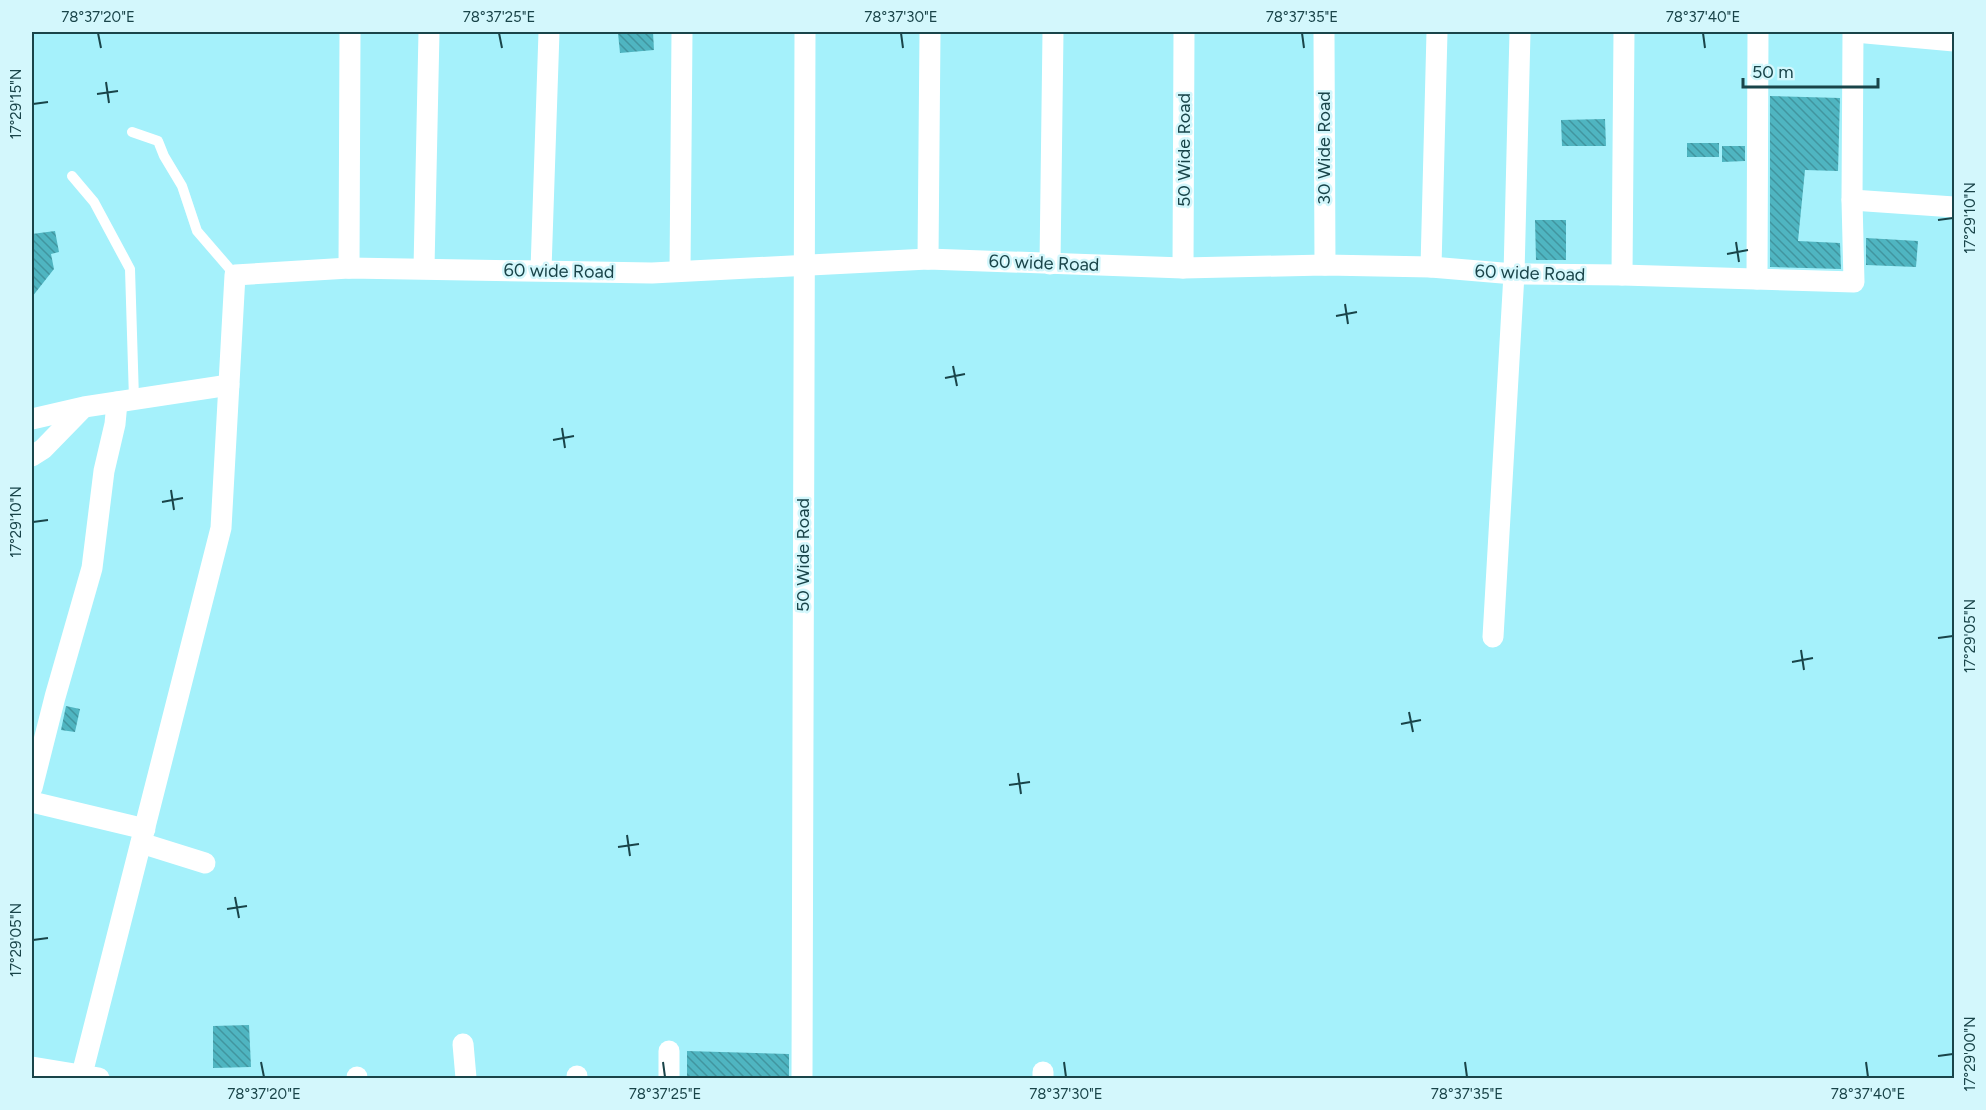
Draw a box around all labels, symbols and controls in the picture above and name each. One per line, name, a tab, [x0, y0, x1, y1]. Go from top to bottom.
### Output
text: 78°37'20"E	[61, 8, 135, 26]
text: 78°37'25"E	[463, 8, 535, 26]
text: 78°37'30"E	[864, 8, 938, 26]
text: 78°37'35"E	[1266, 8, 1338, 26]
text: 78°37'40"E	[1666, 8, 1740, 26]
scale bar	[1743, 51, 1878, 89]
text: 50 m	[1752, 61, 1794, 83]
text: 17°29'15"N	[7, 69, 25, 139]
street label: 30 Wide Road	[1313, 91, 1335, 205]
street label: 50 Wide Road	[1173, 93, 1195, 207]
text: 17°29'10"N	[1961, 182, 1979, 254]
street label: 60 wide Road	[988, 250, 1100, 276]
street label: 60 wide Road	[503, 259, 615, 283]
street label: 60 wide Road	[1474, 260, 1586, 286]
text: 17°29'10"N	[7, 486, 25, 558]
street label: 50 Wide Road	[792, 498, 814, 612]
text: 17°29'05"N	[1961, 599, 1979, 673]
text: 17°29'05"N	[7, 903, 25, 977]
text: 17°29'00"N	[1961, 1016, 1979, 1092]
text: 78°37'20"E	[227, 1085, 301, 1103]
text: 78°37'25"E	[629, 1085, 701, 1103]
text: 78°37'30"E	[1029, 1085, 1103, 1103]
text: 78°37'35"E	[1431, 1085, 1503, 1103]
text: 78°37'40"E	[1831, 1085, 1905, 1103]

